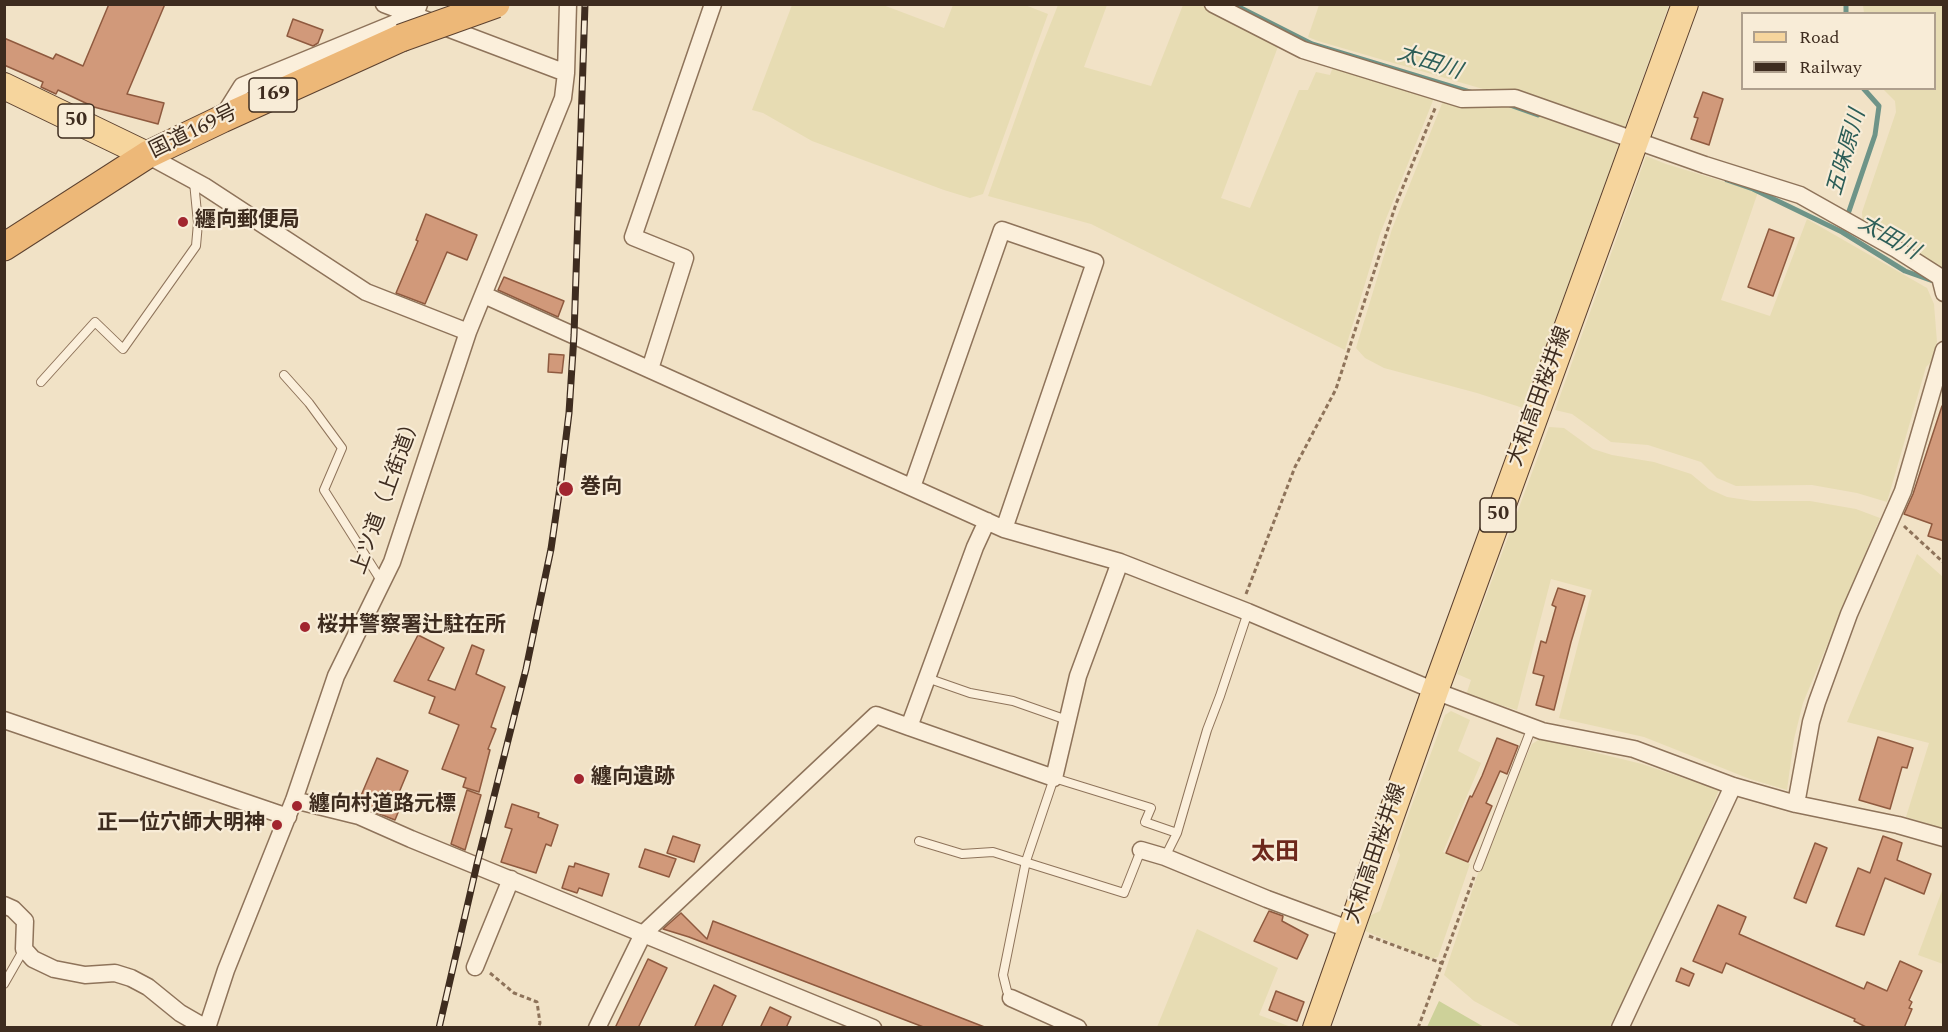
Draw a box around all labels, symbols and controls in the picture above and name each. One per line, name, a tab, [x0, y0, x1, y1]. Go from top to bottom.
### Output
legend	[1741, 12, 1936, 90]
text: Road	[1799, 24, 1840, 51]
water label: 太田川	[1394, 41, 1464, 87]
text: Railway	[1799, 54, 1862, 81]
road number: 169	[249, 78, 297, 112]
street label: 国道169号	[146, 101, 242, 165]
road number: 50	[58, 104, 94, 138]
water label: 五味原川	[1823, 107, 1873, 199]
place label: 纒向郵便局	[195, 209, 300, 235]
water label: 太田川	[1853, 211, 1923, 267]
marker: 纒向郵便局	[176, 215, 190, 229]
street label: 大和高田桜井線	[1504, 324, 1578, 470]
street label: 上ツ道（上街道）	[347, 412, 429, 578]
place label: 巻向	[580, 476, 622, 502]
marker: 巻向	[557, 480, 575, 498]
road number: 50	[1480, 498, 1516, 532]
place label: 桜井警察署辻駐在所	[317, 614, 506, 640]
marker: 桜井警察署辻駐在所	[298, 620, 312, 634]
place label: 纏向遺跡	[591, 766, 675, 792]
marker: 纏向遺跡	[572, 772, 586, 786]
street label: 大和高田桜井線	[1341, 780, 1413, 928]
place label: 纏向村道路元標	[309, 793, 456, 819]
marker: 纏向村道路元標	[290, 799, 304, 813]
place label: 正一位穴師大明神	[97, 812, 265, 838]
marker: 正一位穴師大明神	[270, 818, 284, 832]
district label: 太田	[1251, 840, 1299, 868]

